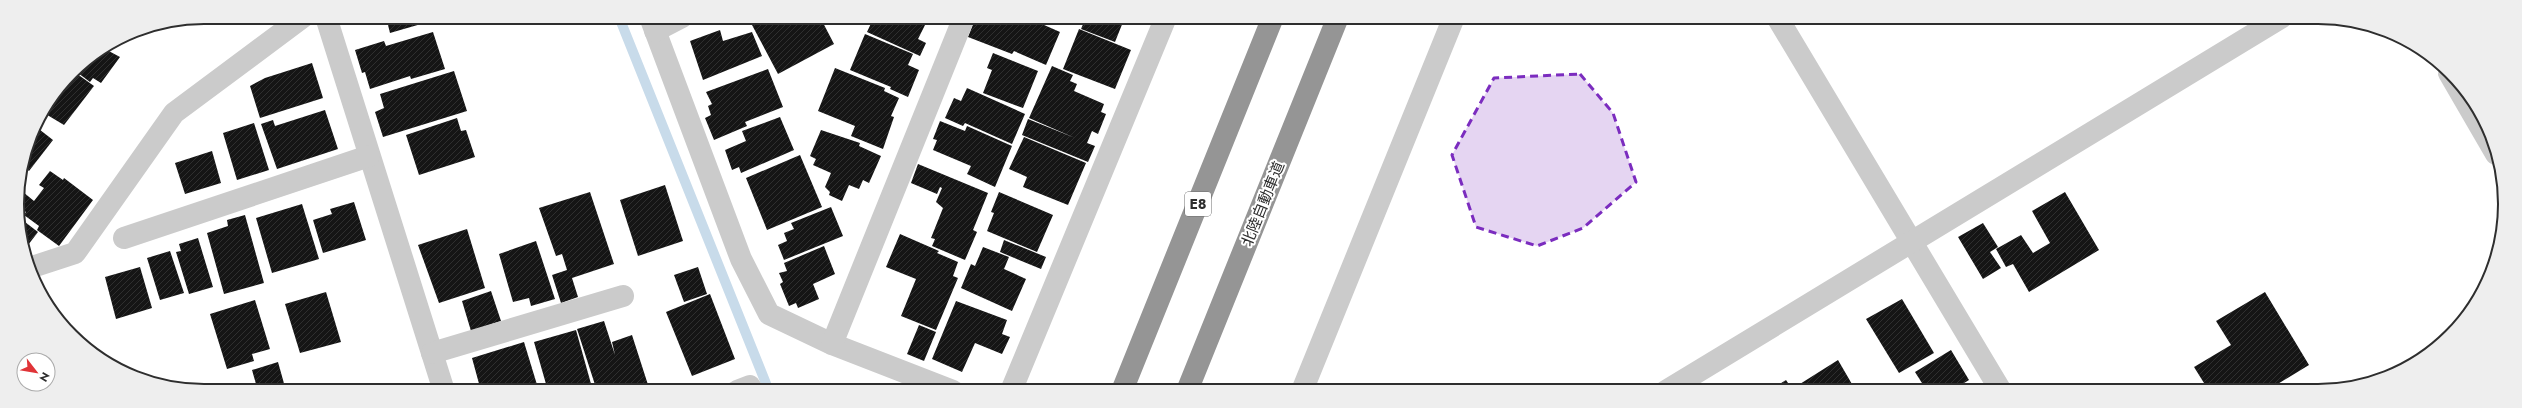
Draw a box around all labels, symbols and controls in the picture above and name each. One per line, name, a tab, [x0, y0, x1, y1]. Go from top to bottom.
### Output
street label: 北陸自動車道	[1236, 158, 1290, 250]
road number: E8	[1185, 192, 1211, 216]
north arrow	[16, 352, 56, 392]
text: N	[35, 369, 54, 385]

